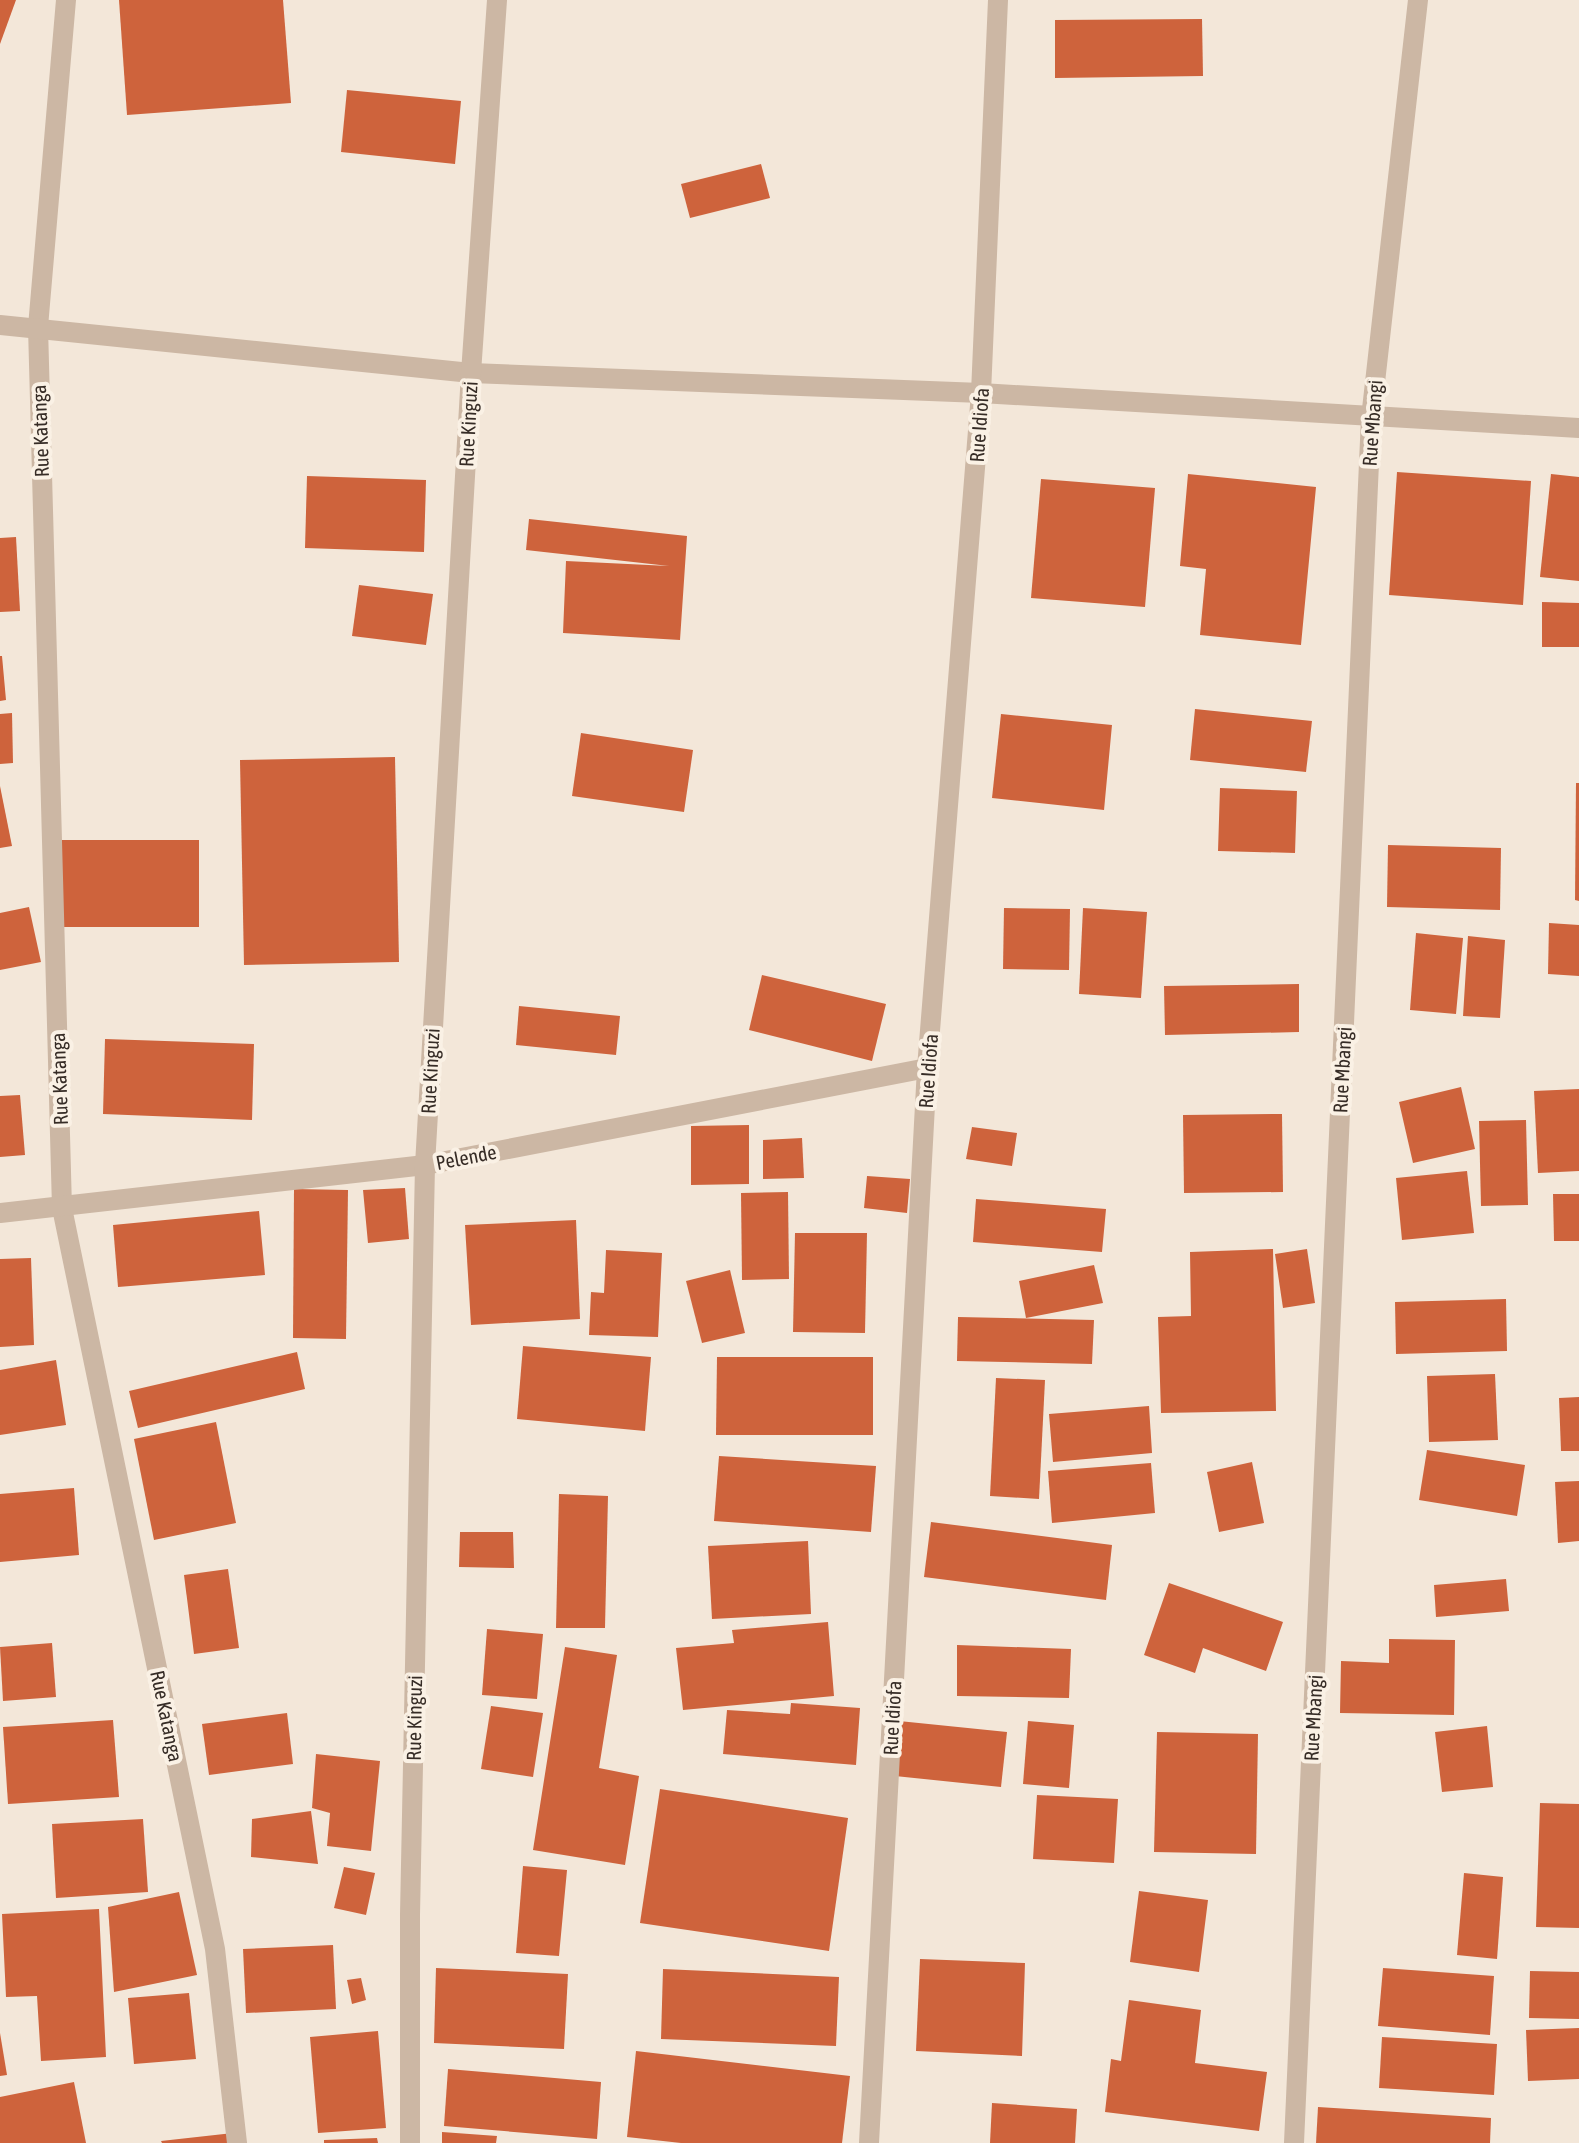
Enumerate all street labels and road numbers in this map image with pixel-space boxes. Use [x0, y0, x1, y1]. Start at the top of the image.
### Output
street label: Rue Mbangi [1358, 379, 1386, 467]
street label: Rue Kinguzi [454, 381, 482, 467]
street label: Rue Katanga [27, 384, 53, 478]
street label: Rue Idiofa [965, 387, 993, 463]
street label: Rue Mbangi [1328, 1026, 1356, 1114]
street label: Rue Kinguzi [416, 1028, 444, 1114]
street label: Rue Katanga [46, 1032, 72, 1126]
street label: Rue Idiofa [914, 1033, 942, 1109]
street label: Pelende [434, 1140, 498, 1174]
street label: Rue Katanga [146, 1668, 188, 1764]
street label: Rue Mbangi [1299, 1674, 1327, 1762]
street label: Rue Kinguzi [402, 1675, 426, 1761]
street label: Rue Idiofa [879, 1680, 905, 1756]

